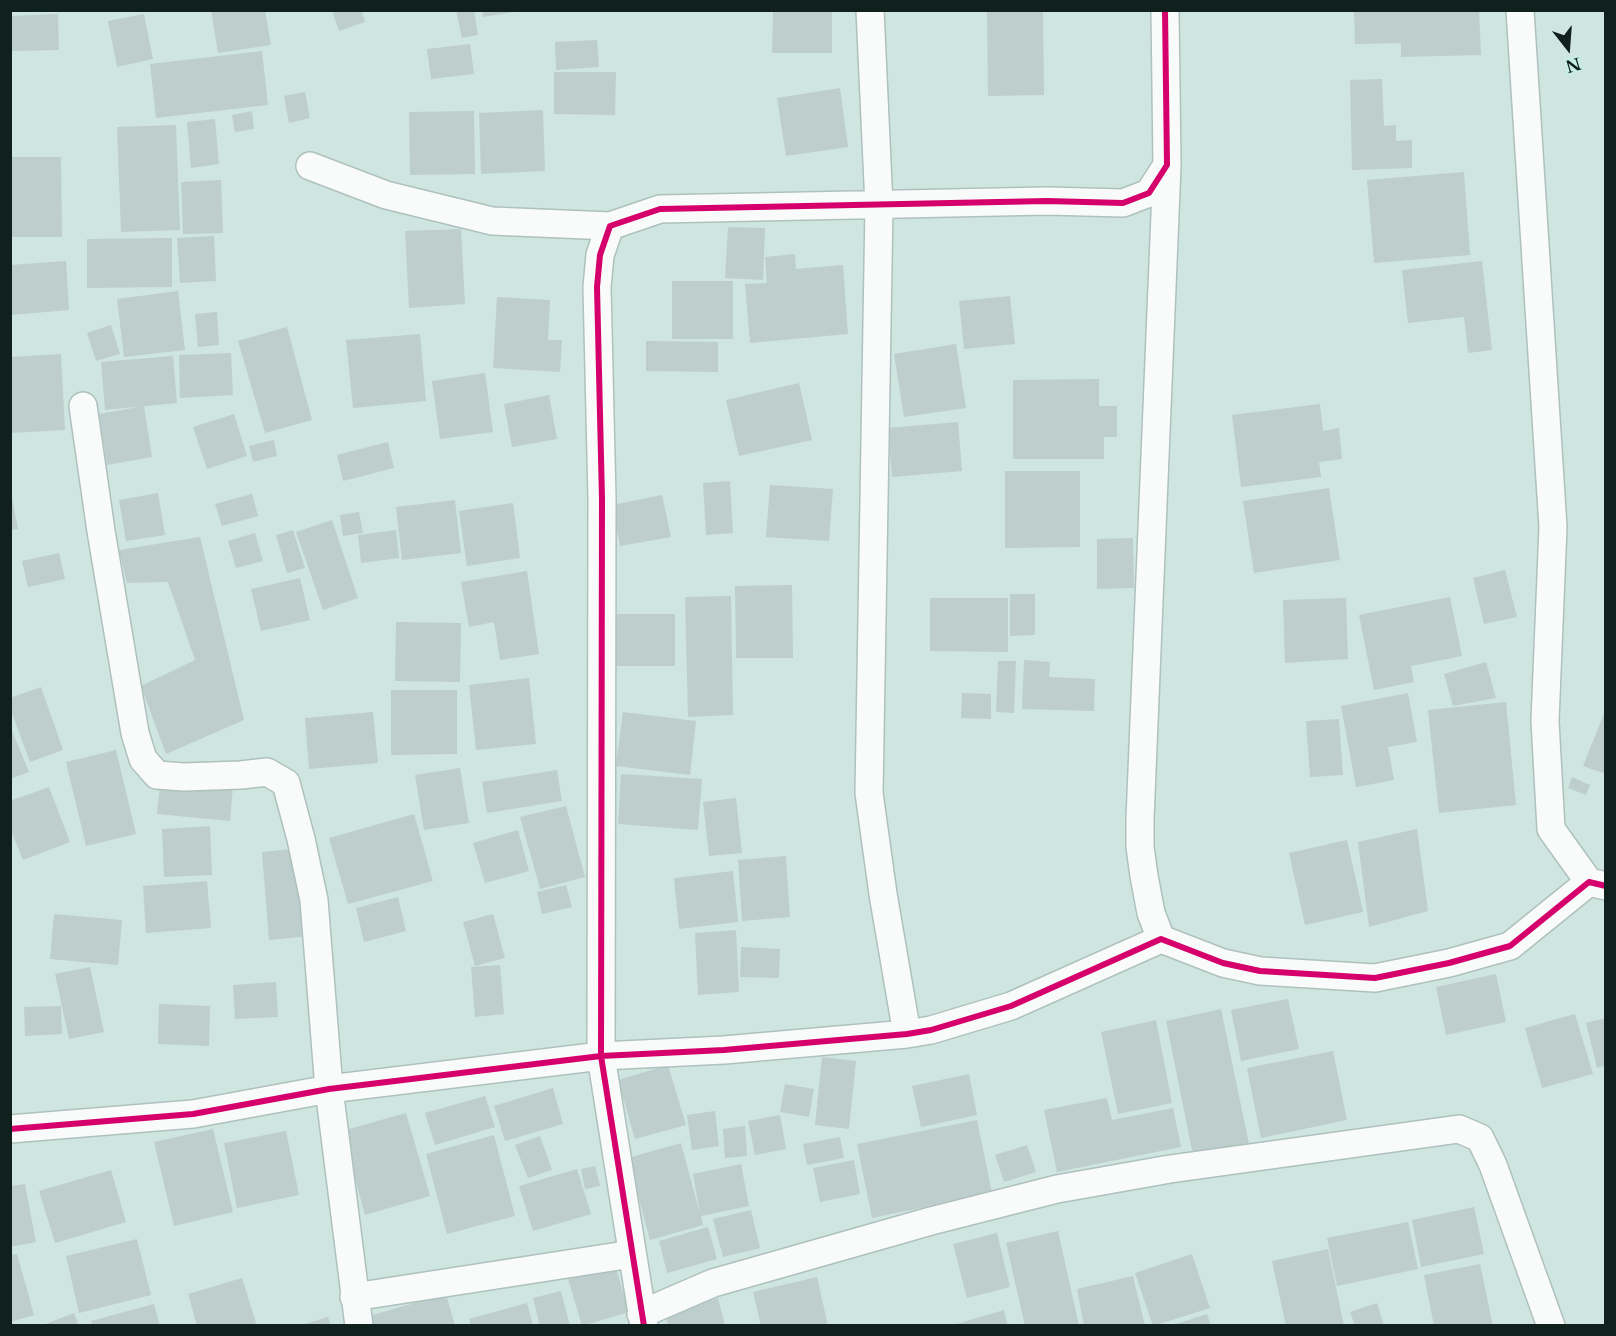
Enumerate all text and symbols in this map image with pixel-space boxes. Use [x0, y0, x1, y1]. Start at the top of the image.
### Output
north arrow [1538, 18, 1598, 78]
text: N [1563, 53, 1583, 77]

